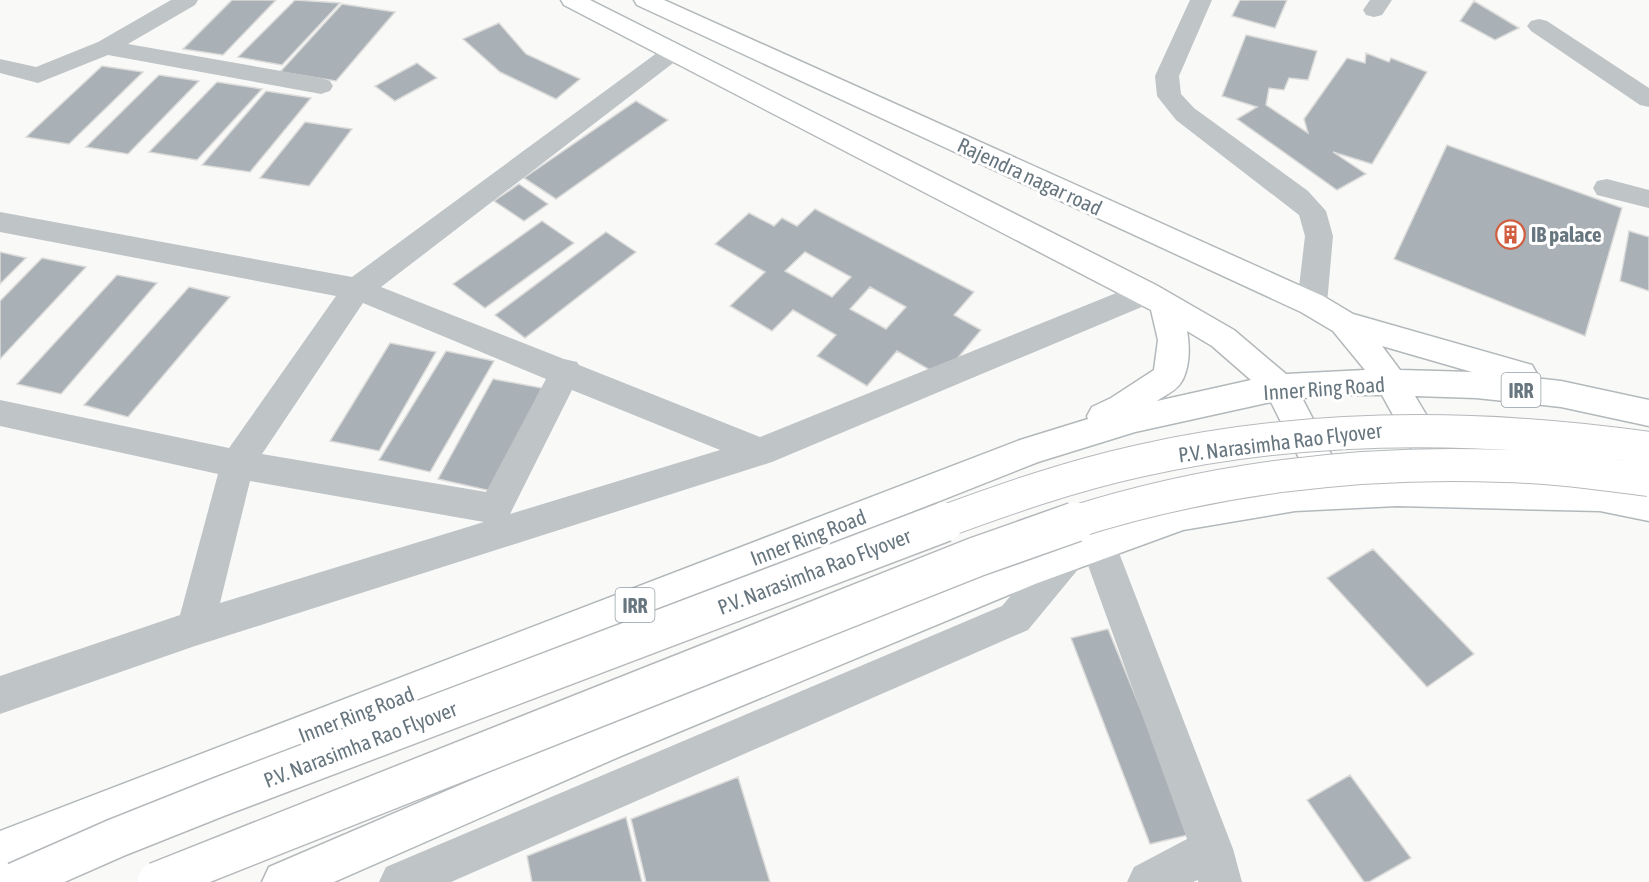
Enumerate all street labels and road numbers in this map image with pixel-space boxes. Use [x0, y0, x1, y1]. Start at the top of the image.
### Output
street label: Rajendra nagar road [954, 132, 1106, 220]
street label: Inner Ring Road [1262, 372, 1386, 404]
road number: IRR [1502, 373, 1540, 407]
street label: P.V. Narasimha Rao Flyover [1177, 418, 1384, 466]
street label: Inner Ring Road [747, 504, 869, 570]
street label: P.V. Narasimha Rao Flyover [714, 523, 915, 619]
road number: IRR [616, 588, 654, 622]
street label: Inner Ring Road [295, 681, 417, 747]
street label: P.V. Narasimha Rao Flyover [260, 696, 461, 792]

